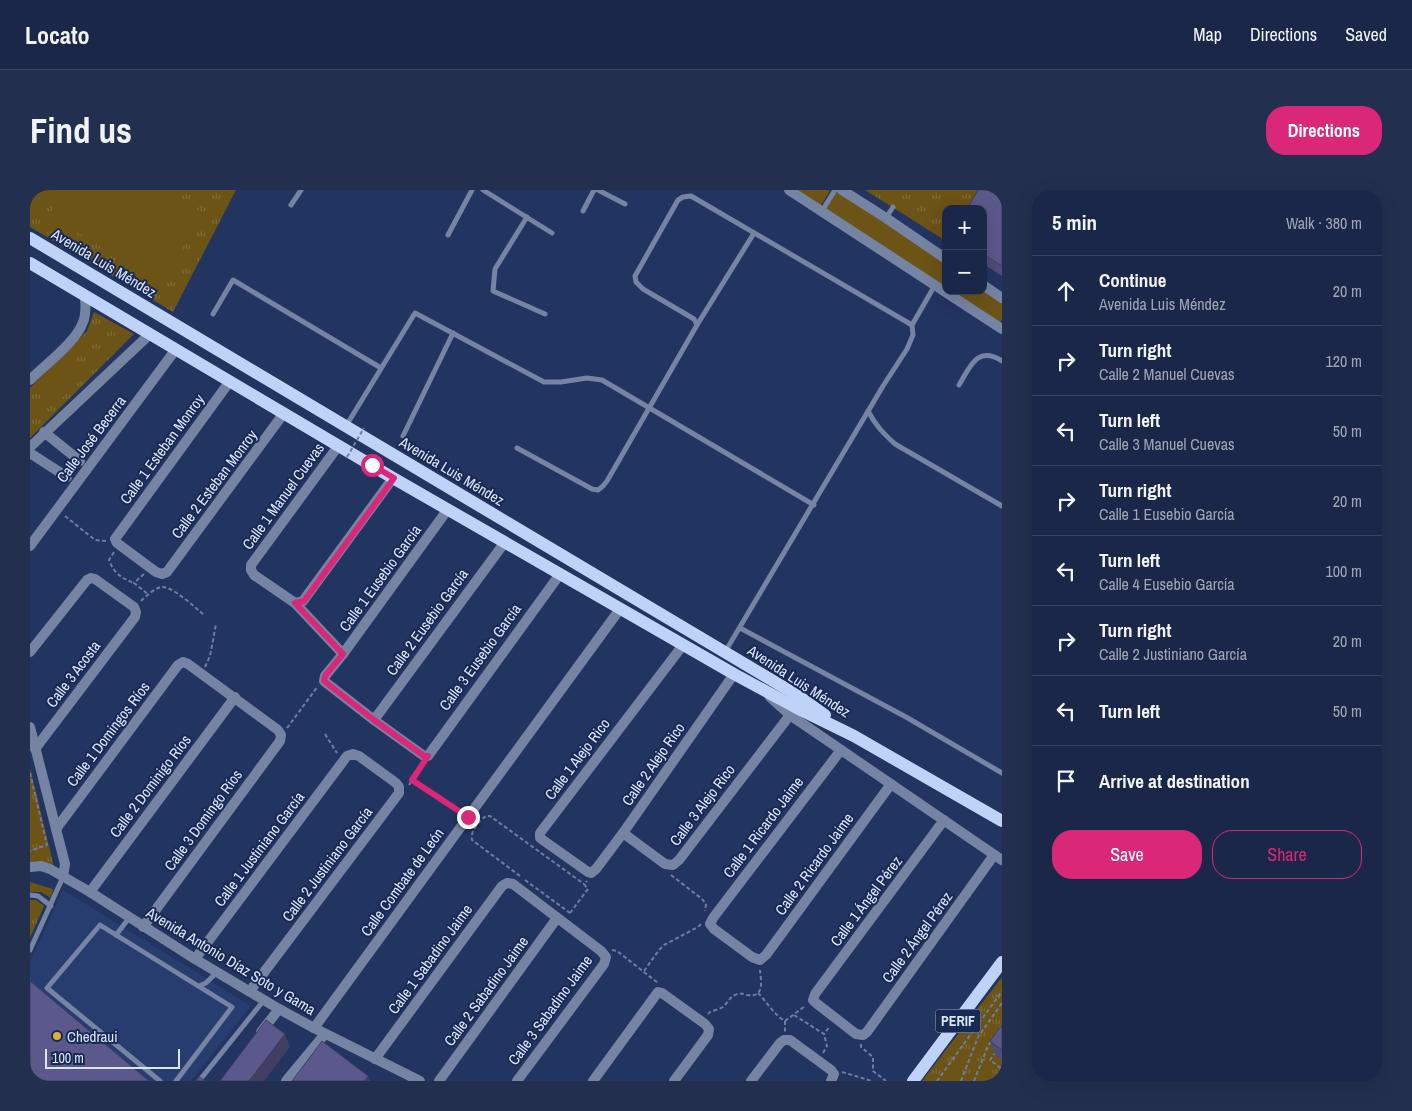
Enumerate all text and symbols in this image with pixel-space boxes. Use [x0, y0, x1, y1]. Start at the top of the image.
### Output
text: Locato [25, 19, 90, 51]
text: Map [1193, 22, 1222, 47]
text: Directions [1250, 22, 1317, 47]
text: Saved [1345, 22, 1387, 47]
button: Directions [1266, 106, 1382, 155]
text: Find us [30, 107, 132, 154]
map controls [942, 205, 987, 295]
button: + [942, 205, 987, 250]
text: 5 min [1052, 208, 1097, 237]
text: Walk · 380 m [1286, 212, 1362, 234]
street label: Avenida Luis Méndez [47, 223, 160, 303]
button: − [942, 250, 987, 295]
text: Continue [1099, 267, 1167, 293]
icon: ahead [1052, 277, 1080, 305]
text: 20 m [1333, 280, 1362, 302]
text: Avenida Luis Méndez [1099, 293, 1226, 315]
text: Turn right [1099, 337, 1171, 363]
icon: right [1052, 347, 1080, 375]
text: 120 m [1326, 350, 1362, 372]
text: Calle 2 Manuel Cuevas [1099, 363, 1235, 385]
street label: Calle 1 Esteban Monroy [115, 389, 210, 508]
street label: Calle José Becerra [51, 391, 131, 487]
text: Turn left [1099, 407, 1160, 433]
icon: left [1052, 417, 1080, 445]
text: 50 m [1333, 420, 1362, 442]
street label: Calle 2 Esteban Monroy [166, 425, 262, 543]
street label: Avenida Luis Méndez [395, 431, 508, 511]
text: Calle 3 Manuel Cuevas [1099, 433, 1235, 455]
street label: Calle 1 Manuel Cuevas [237, 438, 329, 554]
route start [361, 454, 384, 477]
text: Turn right [1099, 477, 1171, 503]
icon: right [1052, 487, 1080, 515]
text: 20 m [1333, 490, 1362, 512]
text: Calle 1 Eusebio García [1099, 503, 1235, 525]
street label: Calle 1 Eusebio García [334, 520, 426, 636]
text: Turn left [1099, 547, 1160, 573]
icon: left [1052, 557, 1080, 585]
text: 100 m [1326, 560, 1362, 582]
street label: Calle 2 Eusebio García [381, 564, 473, 680]
text: Calle 4 Eusebio García [1099, 573, 1235, 595]
street label: Calle 3 Eusebio García [434, 599, 526, 715]
text: Turn right [1099, 617, 1171, 643]
icon: right [1052, 627, 1080, 655]
text: 20 m [1333, 630, 1362, 652]
street label: Calle 3 Acosta [41, 636, 105, 712]
street label: Avenida Luis Méndez [743, 639, 855, 722]
text: Calle 2 Justiniano García [1099, 643, 1247, 665]
street label: Calle 1 Domingos Ríos [62, 677, 154, 791]
icon: left [1052, 697, 1080, 725]
text: Turn left [1099, 698, 1160, 724]
text: 50 m [1333, 700, 1362, 722]
street label: Calle 1 Alejo Rico [539, 714, 615, 804]
street label: Calle 2 Alejo Rico [617, 718, 690, 810]
street label: Calle 2 Dominigo Ríos [104, 730, 196, 842]
street label: Calle 3 Alejo Rico [664, 760, 740, 850]
street label: Calle 3 Domingo Ríos [159, 765, 247, 875]
icon: arrive [1052, 767, 1080, 795]
text: Arrive at destination [1099, 768, 1250, 794]
street label: Calle 1 Ricardo Jaime [718, 772, 808, 882]
street label: Calle 1 Justiniano García [209, 787, 309, 911]
street label: Calle 2 Justiniano García [277, 802, 377, 926]
route end [457, 806, 480, 829]
street label: Calle 2 Ricardo Jaime [770, 808, 858, 919]
street label: Calle Combate de León [356, 824, 448, 940]
button: Save [1052, 830, 1202, 879]
button: Share [1212, 830, 1362, 879]
street label: Calle 1 Ángel Pérez [825, 852, 907, 950]
street label: Calle 2 Ángel Pérez [877, 887, 957, 987]
street label: Calle 1 Sabadino Jaime [383, 900, 477, 1018]
street label: Avenida Antonio Díaz Soto y Gama [142, 902, 320, 1020]
street label: Calle 2 Sabadino Jaime [439, 932, 533, 1050]
street label: Calle 3 Sabadino Jaime [503, 951, 597, 1069]
road number: PERIF [936, 1009, 980, 1032]
place label: Chedraui [67, 1026, 118, 1047]
marker: Chedraui [51, 1030, 63, 1042]
scale bar [45, 1046, 180, 1069]
text: 100 m [52, 1049, 84, 1067]

